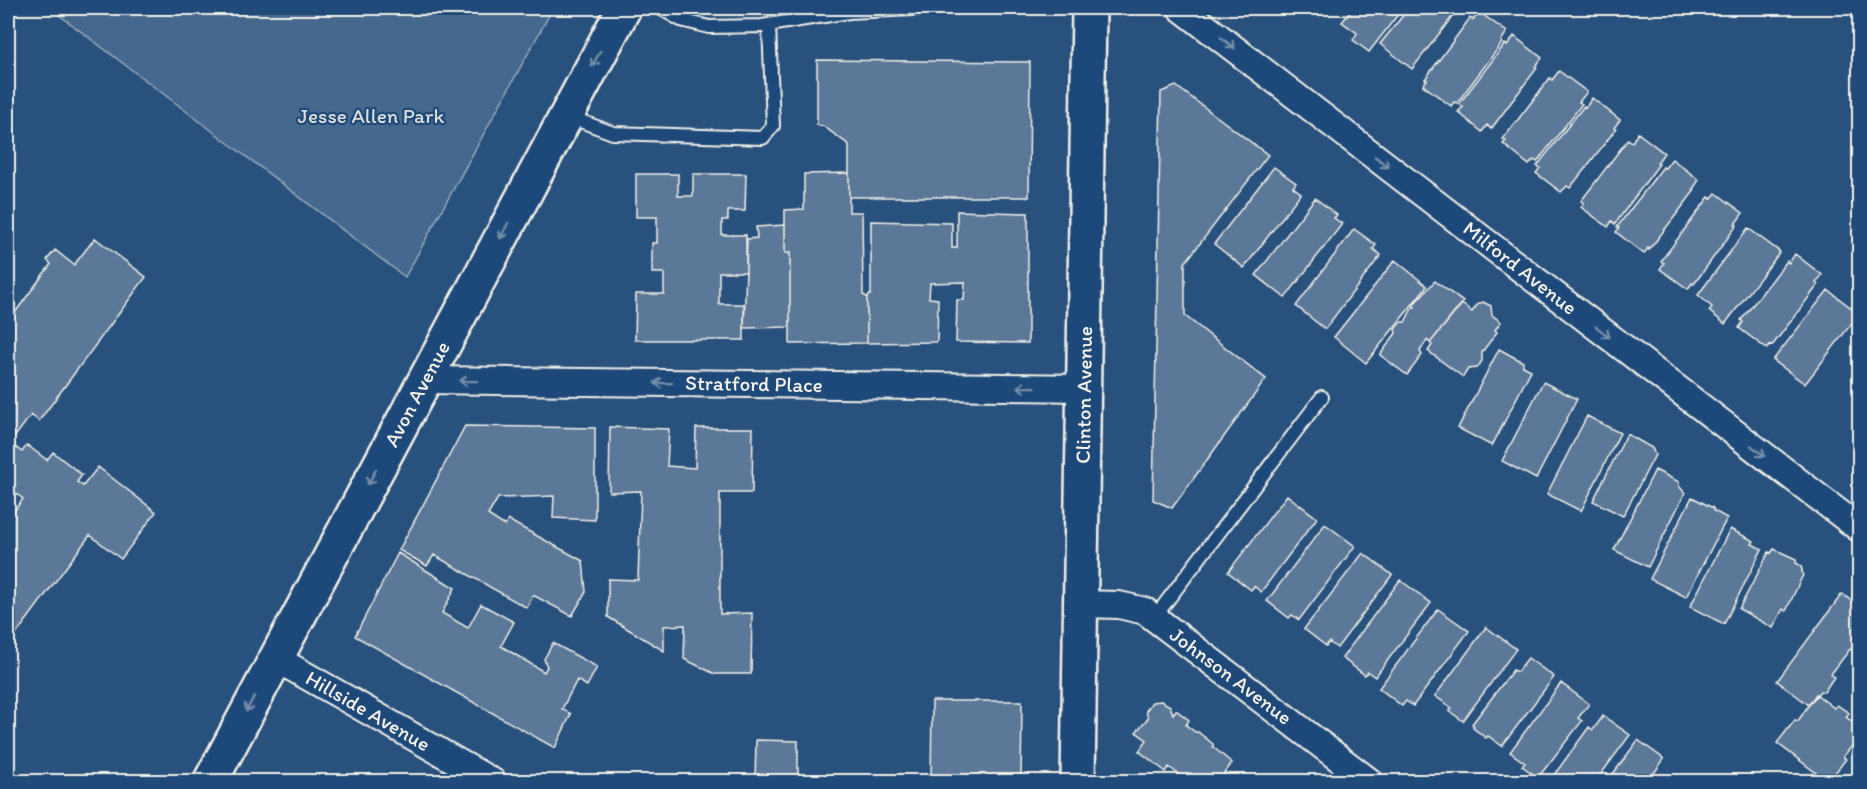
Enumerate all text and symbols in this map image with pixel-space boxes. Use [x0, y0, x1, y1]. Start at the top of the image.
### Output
one-way arrow [1219, 37, 1235, 50]
one-way arrow [590, 50, 602, 67]
park label: Jesse Allen Park [298, 103, 444, 128]
one-way arrow [1374, 156, 1390, 168]
street label: Milford Avenue [1458, 215, 1582, 320]
one-way arrow [498, 222, 510, 239]
street label: Clinton Avenue [1070, 326, 1097, 464]
one-way arrow [1595, 326, 1611, 339]
street label: Avon Avenue [378, 337, 455, 451]
street label: Stratford Place [685, 370, 823, 397]
one-way arrow [459, 375, 479, 387]
one-way arrow [654, 377, 674, 389]
one-way arrow [1017, 382, 1037, 393]
one-way arrow [1750, 444, 1766, 457]
one-way arrow [366, 467, 377, 485]
street label: Johnson Avenue [1165, 622, 1297, 730]
street label: Hillside Avenue [301, 665, 435, 756]
one-way arrow [244, 695, 256, 713]

